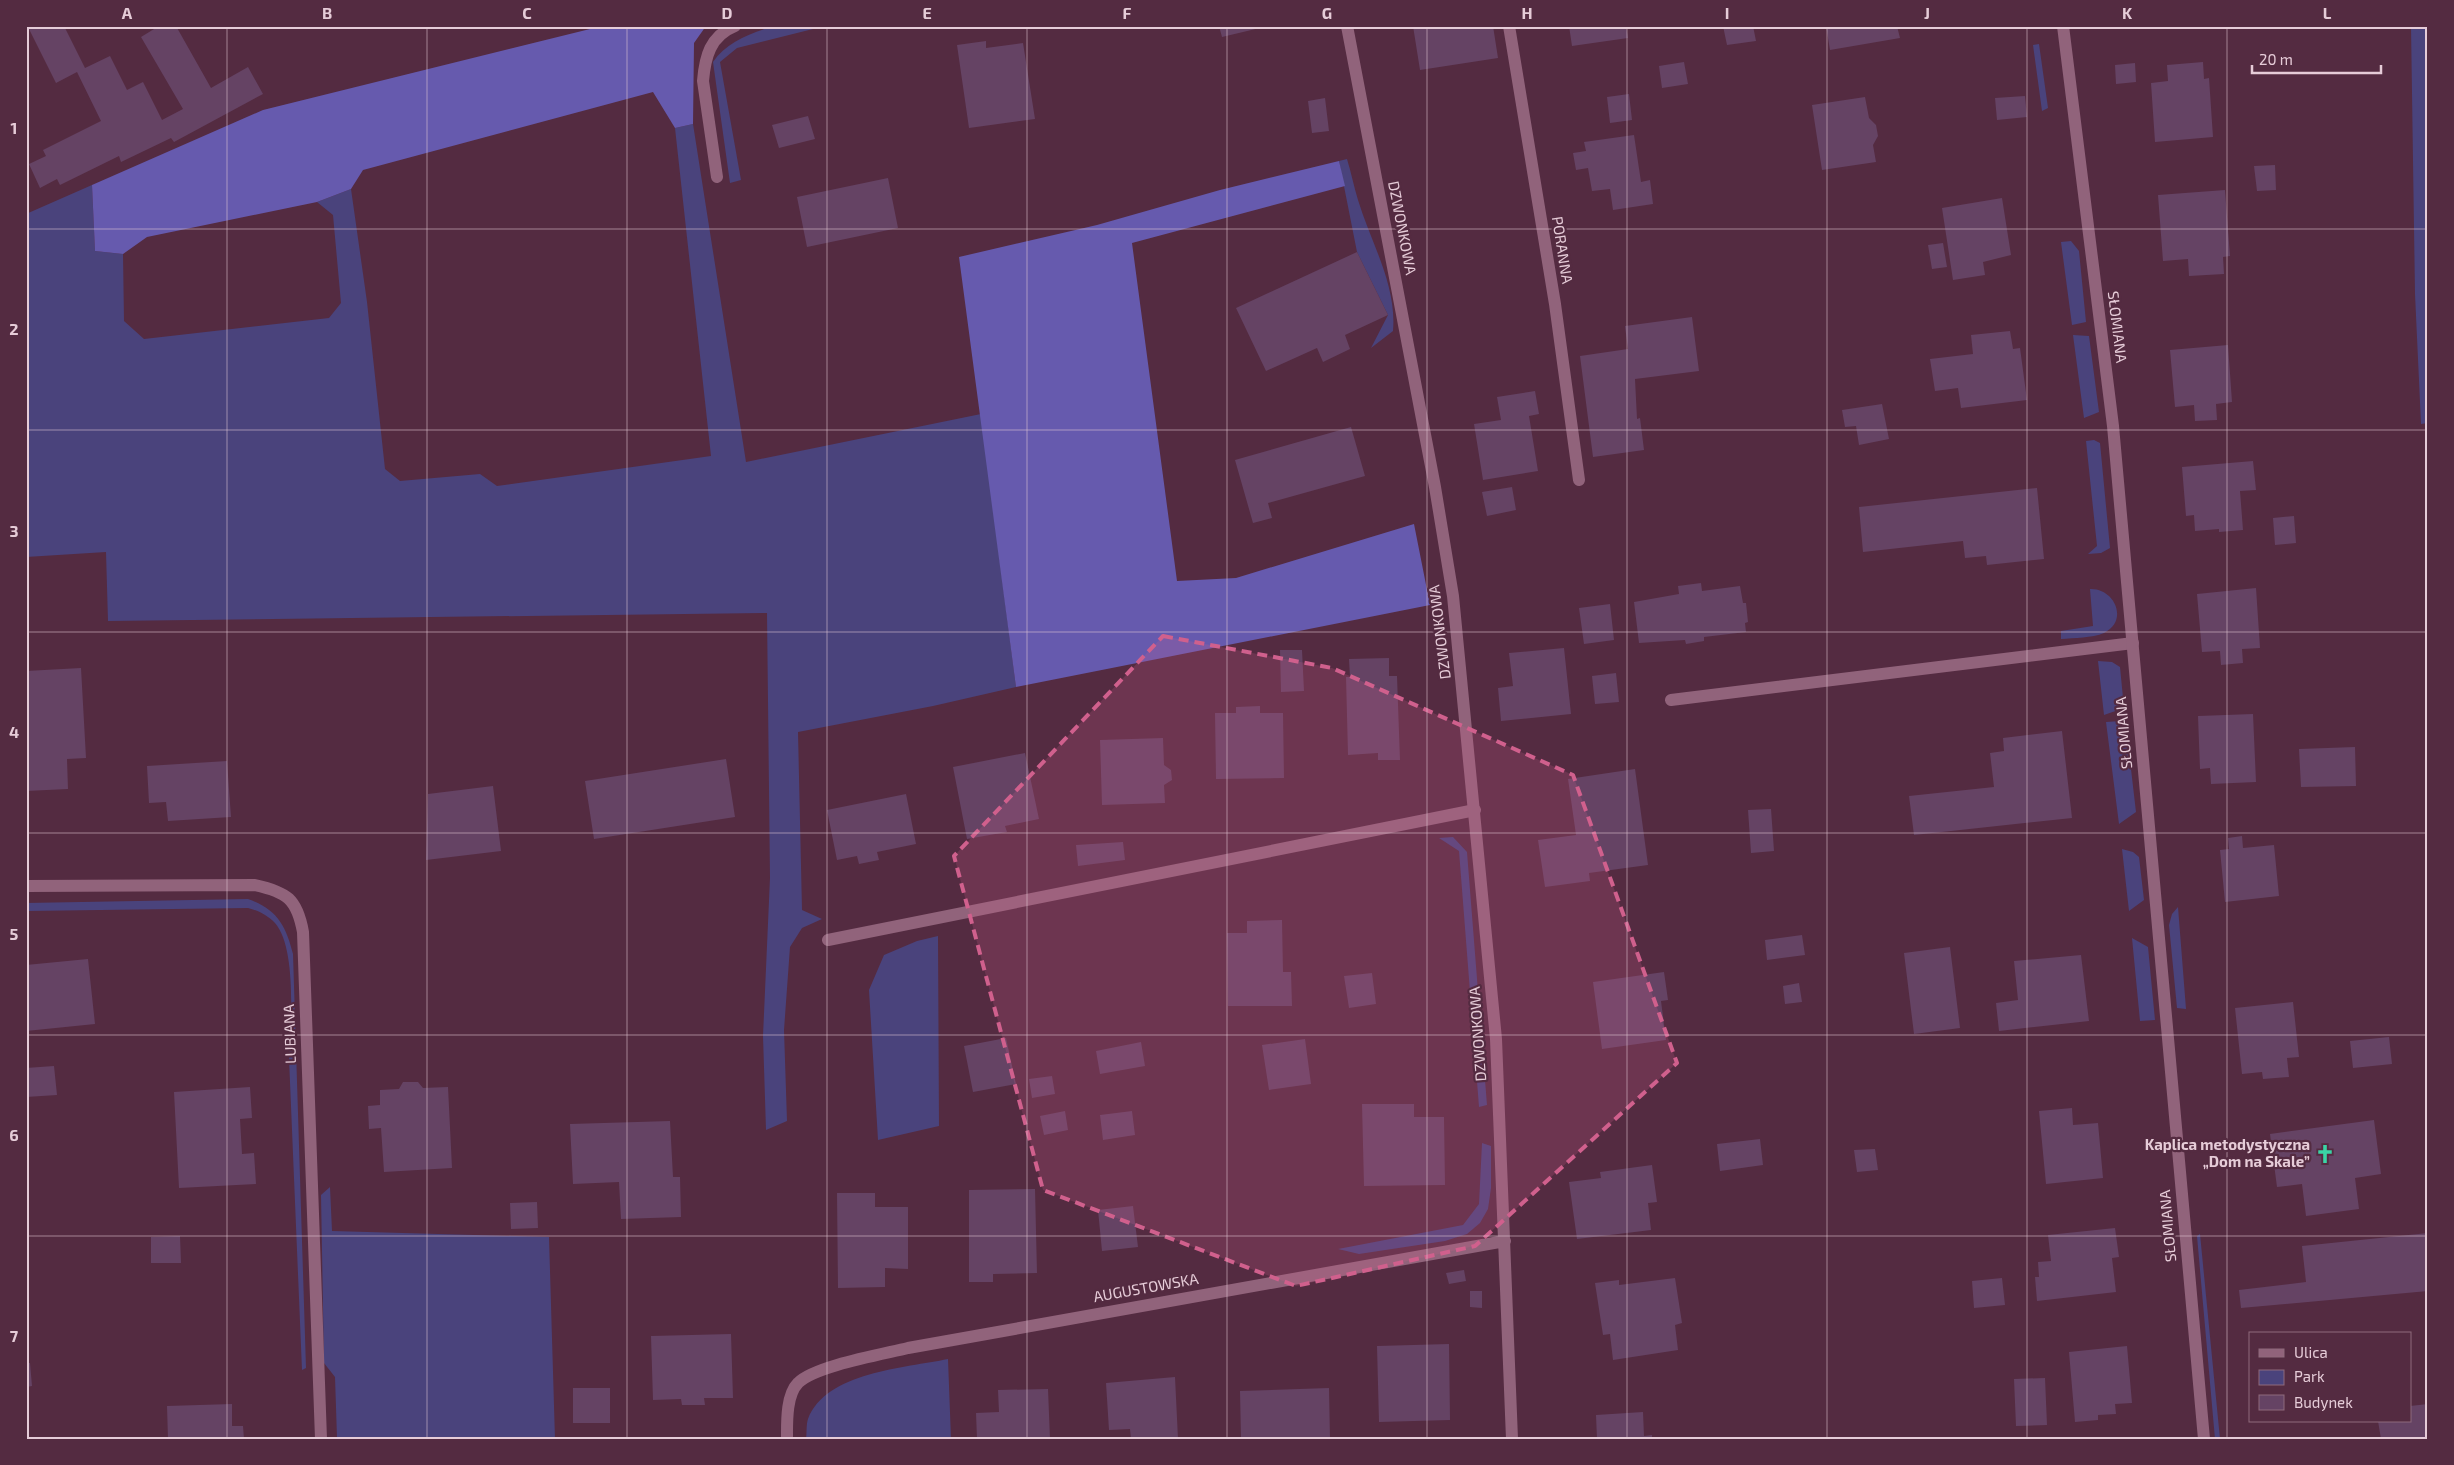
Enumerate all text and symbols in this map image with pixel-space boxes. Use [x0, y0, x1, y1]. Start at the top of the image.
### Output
text: A [122, 3, 133, 22]
text: B [322, 3, 332, 22]
text: C [522, 3, 532, 22]
text: D [722, 3, 733, 22]
text: E [922, 3, 932, 22]
text: F [1123, 3, 1132, 22]
text: G [1322, 3, 1332, 22]
text: H [1521, 3, 1533, 22]
text: I [1725, 3, 1729, 22]
text: J [1924, 3, 1930, 22]
text: K [2122, 3, 2133, 22]
text: L [2323, 3, 2332, 22]
scale bar [2252, 42, 2380, 74]
text: 20 m [2259, 50, 2293, 68]
text: 1 [11, 118, 17, 137]
street label: DZWONKOWA [1385, 179, 1421, 277]
street label: PORANNA [1549, 215, 1577, 285]
street label: SŁOMIANA [2105, 290, 2131, 365]
text: 2 [9, 319, 19, 338]
text: 3 [9, 521, 19, 540]
street label: DZWONKOWA [1424, 583, 1454, 680]
street label: SŁOMIANA [2111, 696, 2135, 770]
text: 4 [9, 722, 19, 741]
text: 5 [10, 924, 19, 943]
street label: DZWONKOWA [1465, 985, 1489, 1082]
street label: LUBIANA [279, 1003, 299, 1064]
text: 6 [9, 1125, 19, 1144]
place label: Kaplica metodystyczna „Dom na Skale” [2145, 1135, 2310, 1170]
church icon: Kaplica metodystyczna „Dom na Skale” [2314, 1143, 2336, 1165]
street label: SŁOMIANA [2155, 1189, 2179, 1263]
street label: AUGUSTOWSKA [1092, 1269, 1200, 1305]
text: 7 [10, 1326, 19, 1345]
legend [2249, 1332, 2412, 1422]
text: Ulica [2294, 1343, 2328, 1361]
text: Park [2294, 1367, 2325, 1385]
text: Budynek [2294, 1393, 2353, 1411]

